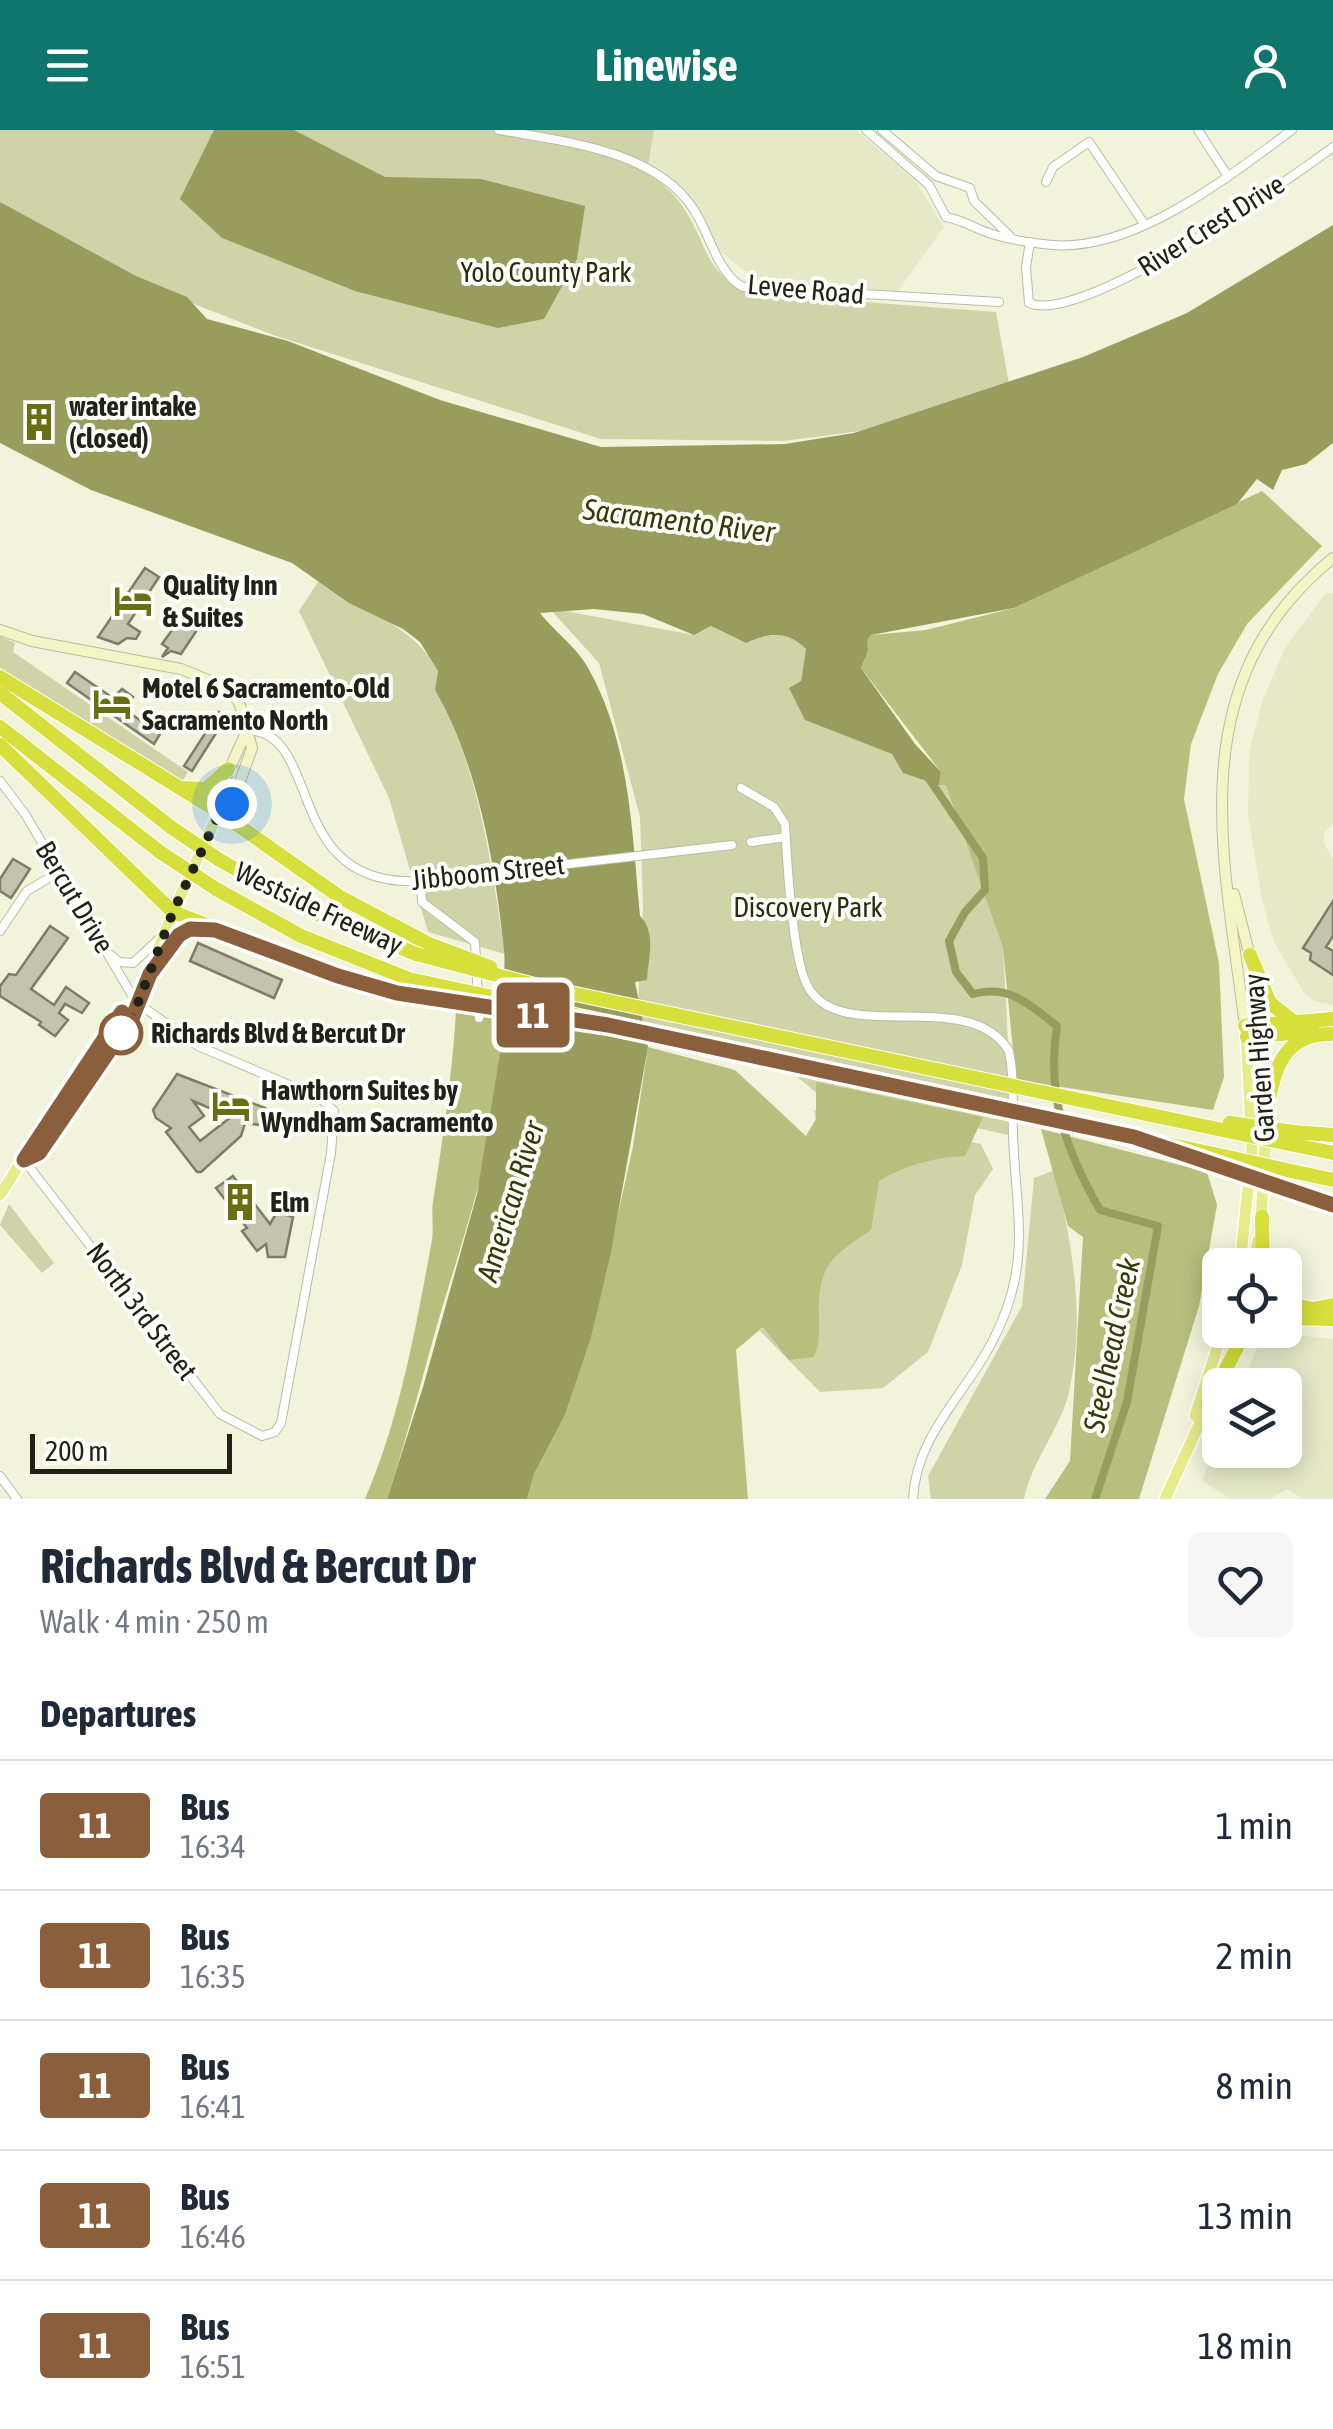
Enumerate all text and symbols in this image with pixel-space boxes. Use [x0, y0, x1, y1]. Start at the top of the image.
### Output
icon: menu [40, 38, 95, 93]
icon: person [1238, 38, 1293, 93]
text: Linewise [595, 39, 738, 91]
street label: River Crest Drive [1132, 167, 1290, 283]
park label: Yolo County Park [460, 256, 632, 288]
street label: Levee Road [746, 268, 866, 310]
place label: water intake (closed) [69, 390, 197, 454]
building icon: water intake (closed) [18, 401, 60, 443]
water label: Sacramento River [580, 491, 778, 549]
place label: Quality Inn & Suites [163, 569, 278, 633]
hotel icon: Quality Inn & Suites [112, 580, 154, 622]
place label: Motel 6 Sacramento-Old Sacramento North [142, 672, 390, 736]
hotel icon: Motel 6 Sacramento-Old Sacramento North [91, 683, 133, 725]
your location [207, 779, 257, 829]
street label: Bercut Drive [29, 835, 121, 959]
street label: Jibboom Street [410, 848, 566, 896]
street label: Westside Freeway [230, 855, 408, 961]
park label: Discovery Park [733, 891, 883, 923]
street label: Garden Highway [1237, 973, 1281, 1143]
line badge: 11 [488, 982, 578, 1048]
text: 11 [517, 995, 549, 1035]
marker: Richards Blvd & Bercut Dr [100, 1012, 142, 1054]
place label: Richards Blvd & Bercut Dr [151, 1017, 406, 1049]
place label: Hawthorn Suites by Wyndham Sacramento [260, 1074, 494, 1138]
hotel icon: Hawthorn Suites by Wyndham Sacramento [210, 1085, 252, 1127]
water label: American River [469, 1116, 551, 1286]
building icon: Elm [219, 1181, 261, 1223]
place label: Elm [270, 1186, 310, 1218]
street label: North 3rd Street [80, 1236, 204, 1386]
map controls [1202, 1248, 1302, 1468]
button: locate [1202, 1248, 1302, 1348]
water label: Steelhead Creek [1076, 1254, 1146, 1436]
button: layers [1202, 1368, 1302, 1468]
scale bar [30, 1429, 232, 1474]
text: 200 m [45, 1435, 108, 1467]
button: heart [1188, 1532, 1293, 1637]
text: Richards Blvd & Bercut Dr [40, 1538, 475, 1593]
text: Walk · 4 min · 250 m [40, 1603, 269, 1640]
text: Departures [40, 1692, 196, 1735]
text: Bus [180, 1785, 230, 1828]
text: 1 min [1215, 1804, 1293, 1847]
text: 11 [79, 1805, 111, 1845]
text: 16:34 [180, 1828, 246, 1865]
text: Bus [180, 1915, 230, 1958]
text: 2 min [1215, 1934, 1293, 1977]
text: 11 [79, 1935, 111, 1975]
text: 16:35 [180, 1958, 246, 1995]
text: Bus [180, 2045, 230, 2088]
text: 8 min [1215, 2064, 1293, 2107]
text: 11 [79, 2065, 111, 2105]
text: 16:41 [180, 2088, 246, 2125]
text: Bus [180, 2175, 230, 2218]
text: 13 min [1198, 2194, 1293, 2237]
text: 11 [79, 2195, 111, 2235]
text: 16:46 [180, 2218, 246, 2255]
text: Bus [180, 2305, 230, 2348]
text: 18 min [1198, 2324, 1293, 2367]
text: 11 [79, 2325, 111, 2365]
text: 16:51 [180, 2348, 246, 2385]

